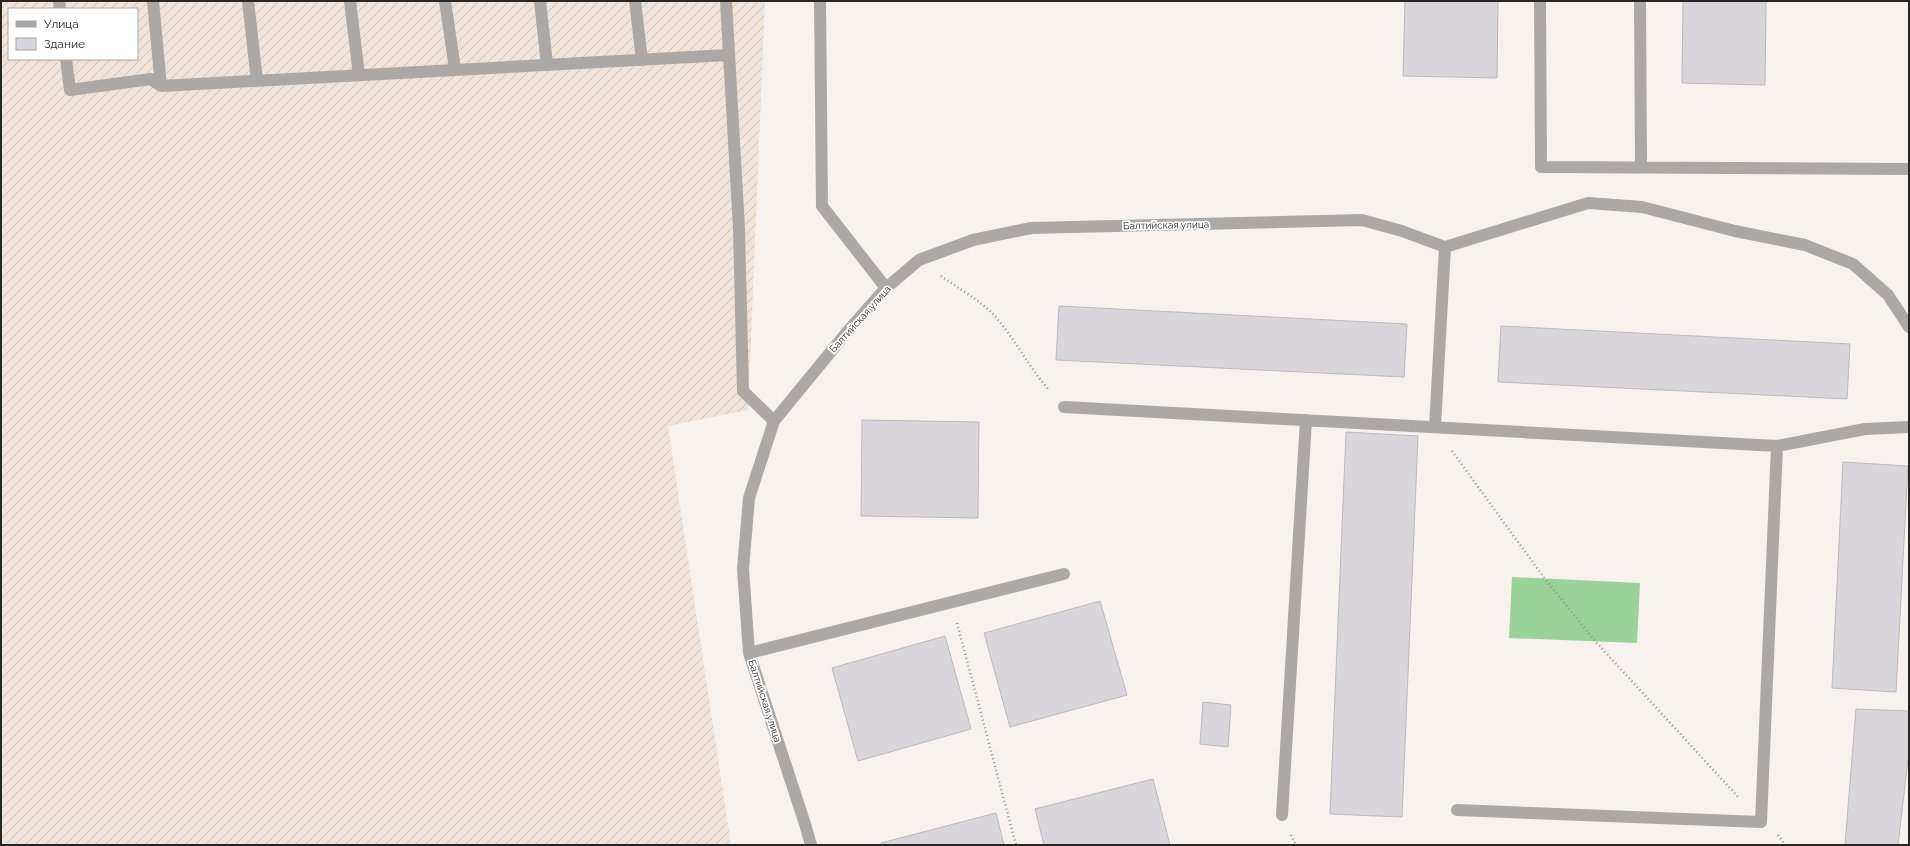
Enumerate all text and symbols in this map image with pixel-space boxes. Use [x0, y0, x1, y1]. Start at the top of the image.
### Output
legend [8, 8, 138, 60]
text: Улица [44, 17, 79, 31]
text: Здание [44, 37, 85, 51]
street label: Балтийская улица [1123, 219, 1209, 231]
street label: Балтийская улица [827, 283, 893, 355]
street label: Балтийская улица [746, 658, 784, 744]

